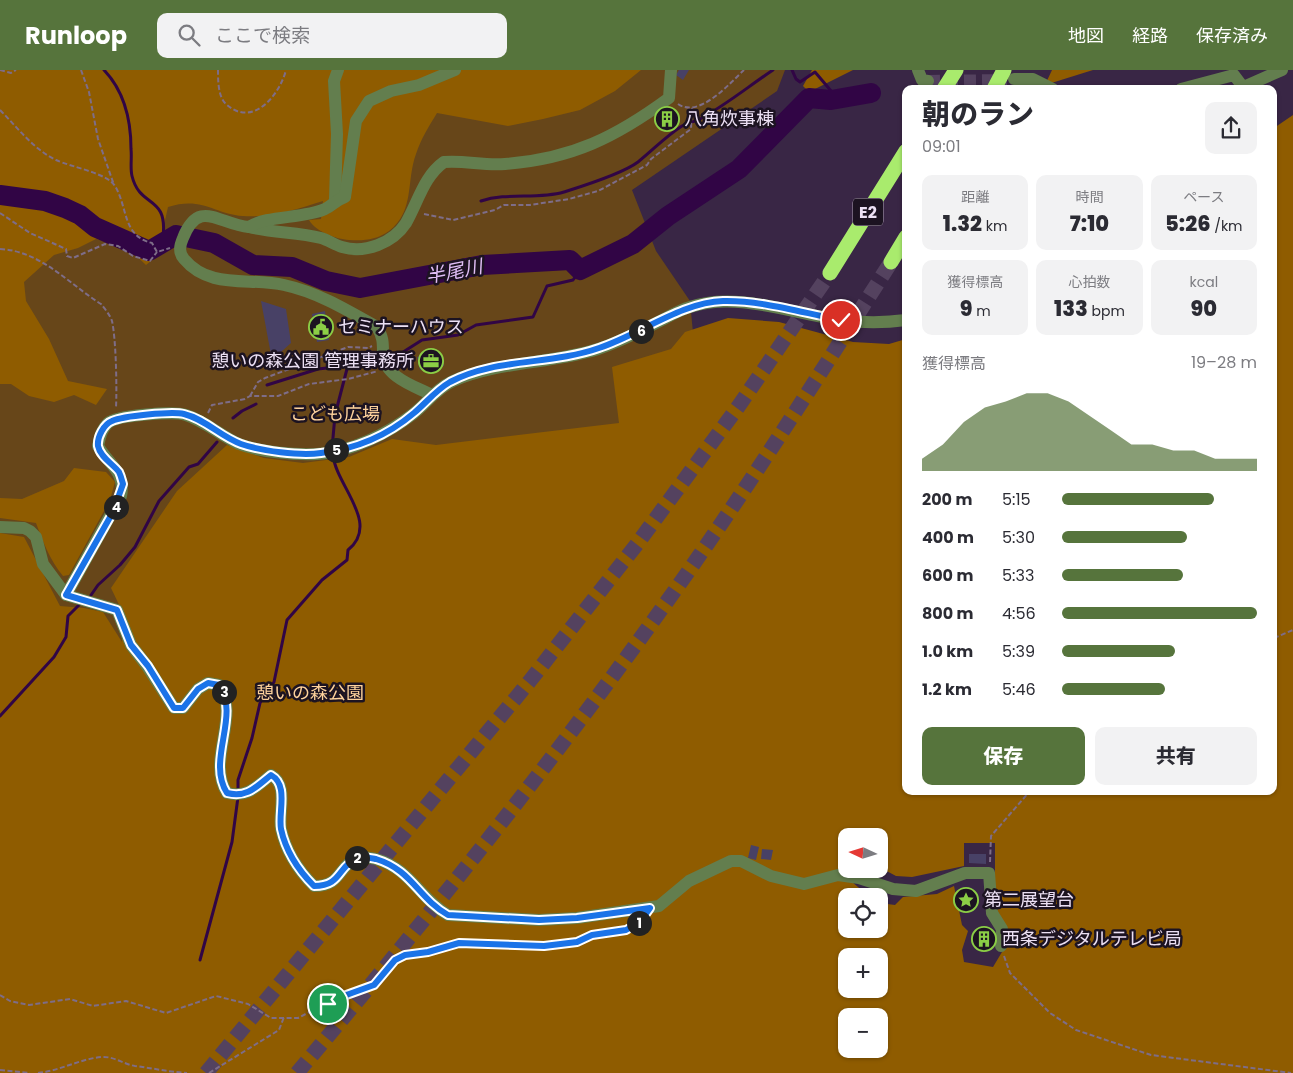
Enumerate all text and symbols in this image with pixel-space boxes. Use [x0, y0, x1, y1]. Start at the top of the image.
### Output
search box [157, 13, 507, 58]
text: Runloop [25, 19, 127, 52]
icon: search [175, 21, 203, 49]
text: ここで検索 [215, 22, 310, 49]
text: 地図 [1068, 23, 1104, 48]
text: 経路 [1132, 23, 1168, 48]
text: 保存済み [1196, 23, 1268, 48]
text: 朝のラン [922, 95, 1034, 134]
button: share [1205, 102, 1257, 154]
building icon: 八角炊事棟 [654, 106, 680, 132]
place label: 八角炊事棟 [684, 106, 774, 131]
text: 09:01 [922, 135, 961, 158]
text: 距離 [961, 187, 989, 207]
text: 時間 [1075, 187, 1103, 207]
text: ペース [1183, 187, 1224, 207]
road number: E2 [853, 198, 883, 226]
text: 1.32 [943, 209, 982, 238]
text: 7:10 [1070, 209, 1109, 238]
text: 5:26 [1165, 209, 1211, 238]
text: km [982, 216, 1007, 236]
text: /km [1211, 216, 1243, 236]
water label: 半尾川 [424, 252, 487, 290]
text: 獲得標高 [947, 272, 1003, 292]
text: 心拍数 [1068, 272, 1110, 292]
text: kcal [1190, 272, 1218, 292]
text: 9 [960, 294, 972, 323]
text: 133 [1054, 294, 1088, 323]
text: 90 [1191, 294, 1217, 323]
pin [820, 299, 862, 341]
text: m [972, 301, 991, 321]
text: bpm [1088, 301, 1125, 321]
icon: check [827, 306, 855, 334]
public building icon: セミナーハウス [308, 314, 334, 340]
place label: セミナーハウス [338, 314, 464, 339]
pin: 6 [628, 318, 654, 344]
text: 6 [637, 321, 646, 341]
place label: 憩いの森公園 管理事務所 [211, 348, 414, 373]
office icon: 憩いの森公園 管理事務所 [418, 348, 444, 374]
text: 19–28 m [1191, 351, 1257, 374]
text: 獲得標高 [922, 352, 986, 375]
park label: こども広場 [290, 401, 380, 426]
pin: 5 [324, 438, 348, 462]
text: 5 [332, 440, 341, 460]
text: 200 m [922, 488, 972, 511]
text: 5:15 [1002, 488, 1031, 511]
pin: 4 [104, 494, 128, 520]
text: 4 [112, 497, 121, 517]
text: 400 m [922, 526, 974, 549]
text: 5:30 [1002, 526, 1035, 549]
text: 600 m [922, 564, 973, 587]
text: 5:33 [1002, 564, 1034, 587]
text: 800 m [922, 602, 974, 625]
text: 4:56 [1002, 602, 1036, 625]
text: 1.0 km [922, 640, 973, 663]
text: 5:39 [1002, 640, 1035, 663]
text: 1.2 km [922, 678, 972, 701]
text: 5:46 [1002, 678, 1036, 701]
pin: 3 [212, 680, 236, 704]
park label: 憩いの森公園 [256, 680, 364, 705]
text: 3 [220, 682, 229, 702]
button: 保存 [922, 727, 1085, 785]
button: 共有 [1095, 727, 1257, 785]
north arrow [838, 828, 888, 878]
map controls [838, 828, 888, 1058]
pin: 2 [344, 846, 370, 870]
text: 2 [354, 848, 362, 868]
place icon: 第二展望台 [953, 887, 979, 913]
place label: 第二展望台 [984, 887, 1074, 912]
button: locate [838, 888, 888, 938]
pin: 1 [626, 910, 652, 936]
text: 1 [637, 913, 642, 933]
building icon: 西条デジタルテレビ局 [971, 926, 997, 952]
place label: 西条デジタルテレビ局 [1002, 926, 1182, 951]
button: + [838, 948, 888, 998]
pin [307, 983, 349, 1025]
icon: arrive [314, 990, 342, 1018]
button: − [838, 1008, 888, 1058]

